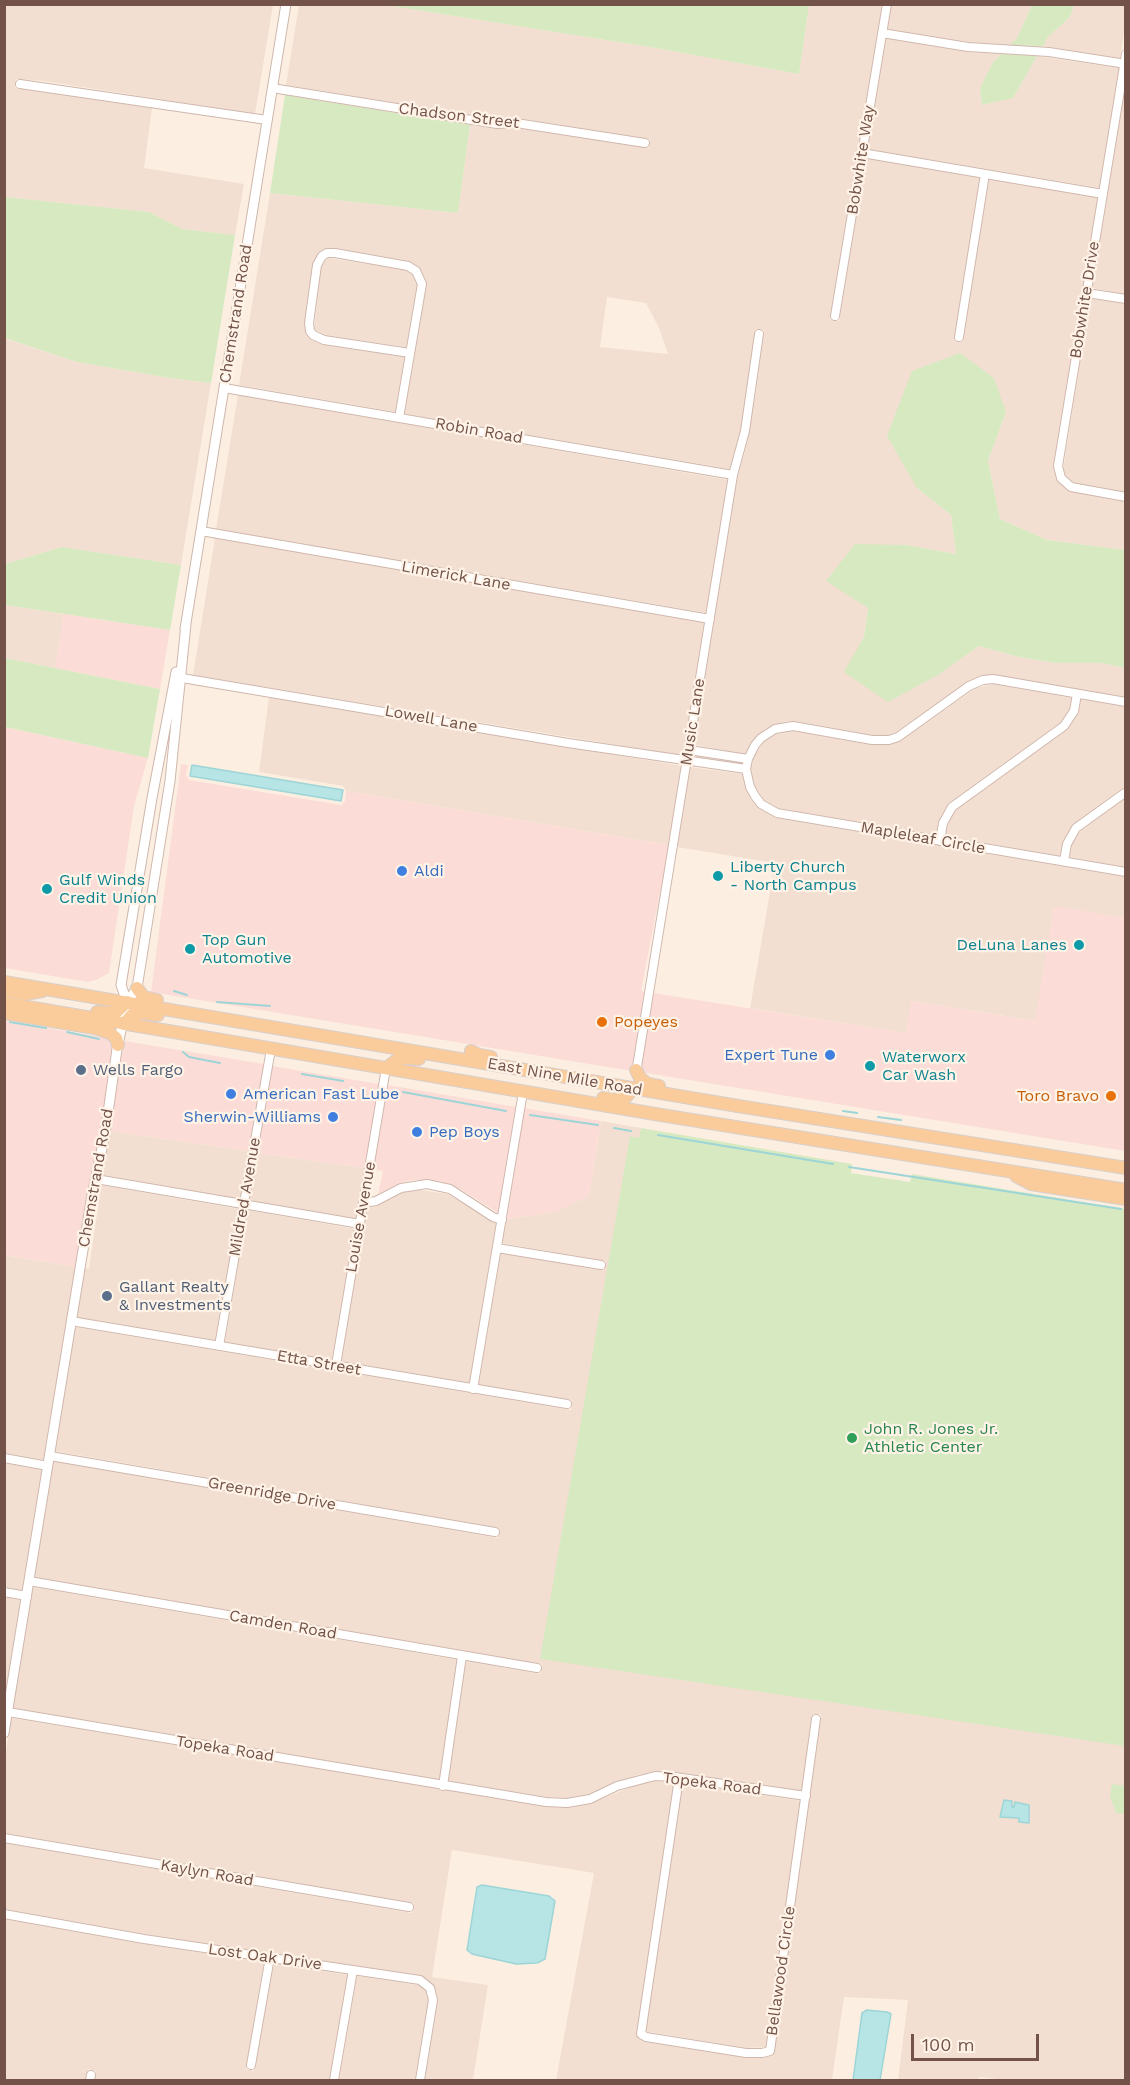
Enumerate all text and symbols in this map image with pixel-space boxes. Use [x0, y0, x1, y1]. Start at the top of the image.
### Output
street label: Chadson Street [398, 99, 520, 133]
street label: Bobwhite Way [843, 104, 879, 216]
street label: Bobwhite Drive [1066, 240, 1104, 360]
street label: Chemstrand Road [216, 243, 256, 385]
street label: Robin Road [434, 414, 524, 448]
street label: Limerick Lane [400, 557, 512, 595]
street label: Music Lane [677, 677, 709, 767]
street label: Lowell Lane [383, 701, 479, 737]
street label: Mapleleaf Circle [859, 818, 987, 858]
place label: Liberty Church - North Campus [730, 857, 857, 895]
place label: Aldi [414, 861, 444, 881]
marker: Aldi [395, 864, 409, 878]
marker: Liberty Church - North Campus [711, 869, 725, 883]
place label: Gulf Winds Credit Union [59, 870, 157, 908]
marker: Gulf Winds Credit Union [40, 882, 54, 896]
place label: Top Gun Automotive [202, 930, 292, 968]
place label: DeLuna Lanes [956, 935, 1067, 955]
marker: DeLuna Lanes [1072, 938, 1086, 952]
marker: Top Gun Automotive [183, 942, 197, 956]
place label: Popeyes [614, 1012, 678, 1032]
marker: Popeyes [595, 1015, 609, 1029]
place label: Expert Tune [724, 1045, 818, 1065]
place label: Waterworx Car Wash [882, 1047, 966, 1085]
marker: Expert Tune [823, 1048, 837, 1062]
street label: East Nine Mile Road [486, 1054, 644, 1100]
marker: Waterworx Car Wash [863, 1059, 877, 1073]
place label: Wells Fargo [93, 1060, 183, 1080]
marker: Wells Fargo [74, 1063, 88, 1077]
place label: American Fast Lube [243, 1084, 399, 1104]
place label: Toro Bravo [1017, 1086, 1099, 1106]
marker: American Fast Lube [224, 1087, 238, 1101]
marker: Toro Bravo [1104, 1089, 1118, 1103]
street label: Chemstrand Road [74, 1107, 118, 1249]
place label: Sherwin-Williams [184, 1107, 321, 1127]
marker: Sherwin-Williams [326, 1110, 340, 1124]
place label: Pep Boys [429, 1122, 500, 1142]
marker: Pep Boys [410, 1125, 424, 1139]
street label: Mildred Avenue [225, 1136, 265, 1258]
street label: Louise Avenue [342, 1160, 380, 1274]
place label: Gallant Realty & Investments [119, 1277, 231, 1315]
marker: Gallant Realty & Investments [100, 1289, 114, 1303]
street label: Etta Street [276, 1346, 362, 1380]
place label: John R. Jones Jr. Athletic Center [864, 1419, 998, 1457]
marker: John R. Jones Jr. Athletic Center [845, 1431, 859, 1445]
street label: Greenridge Drive [206, 1473, 338, 1515]
street label: Camden Road [228, 1606, 338, 1644]
street label: Topeka Road [174, 1732, 276, 1766]
street label: Topeka Road [662, 1768, 762, 1800]
street label: Kaylyn Road [159, 1855, 255, 1891]
street label: Bellawood Circle [762, 1905, 800, 2037]
street label: Lost Oak Drive [207, 1940, 323, 1974]
scale bar [914, 2022, 1042, 2060]
text: 100 m [922, 2034, 975, 2055]

